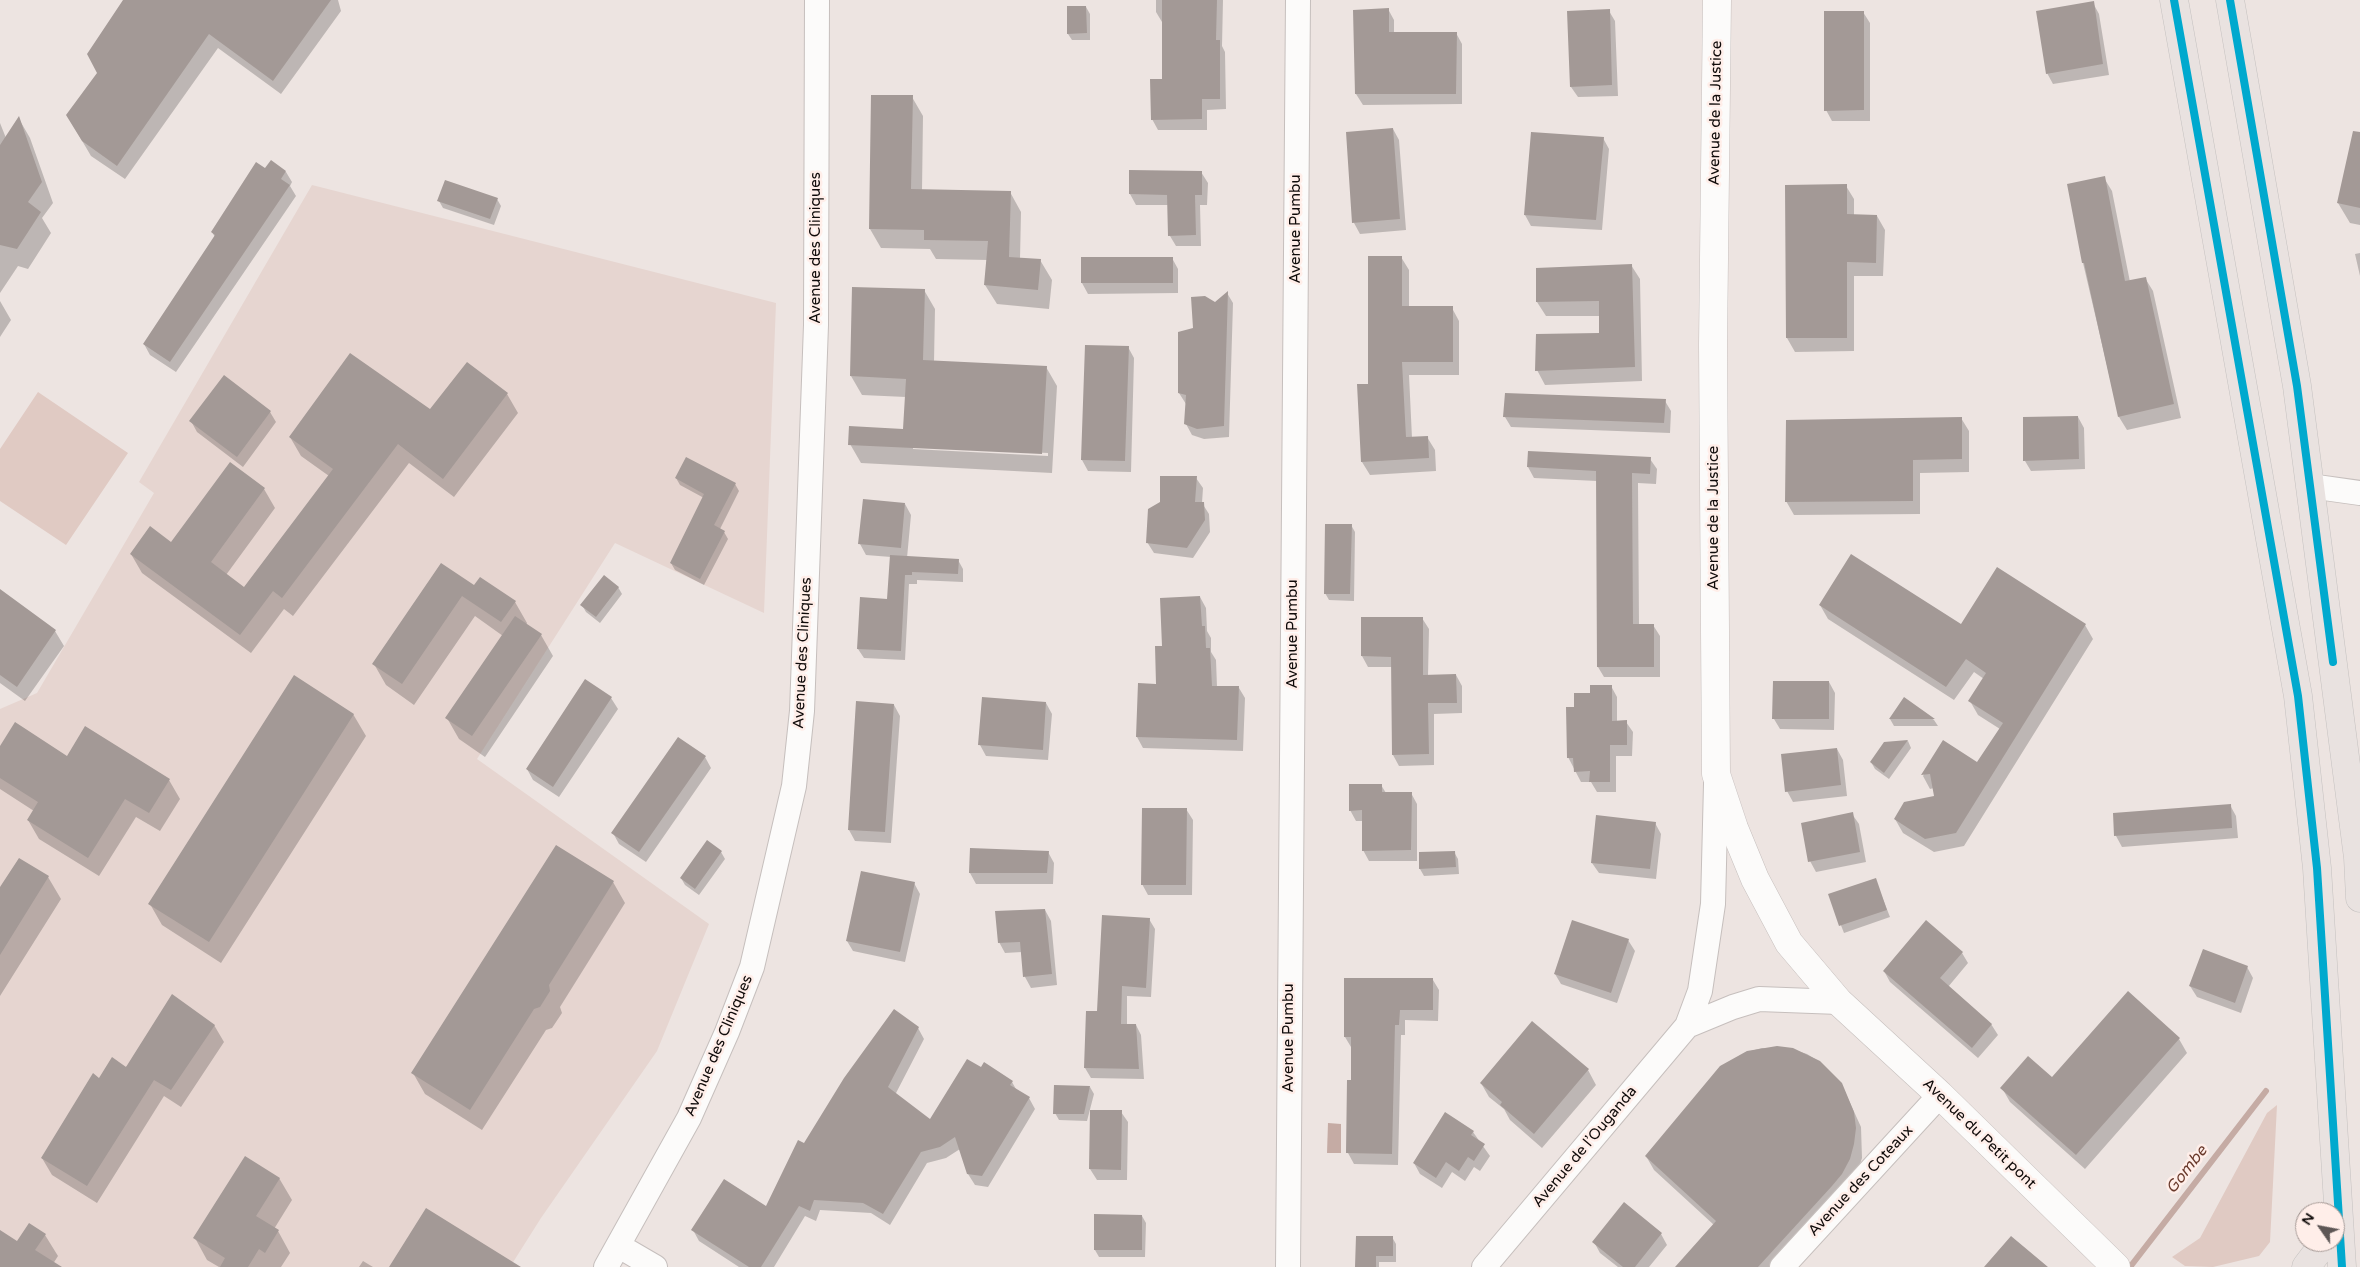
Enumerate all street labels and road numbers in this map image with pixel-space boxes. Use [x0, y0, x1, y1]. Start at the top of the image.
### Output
street label: Avenue de la Justice [1706, 41, 1726, 185]
street label: Avenue des Cliniques [807, 172, 825, 324]
street label: Avenue Pumbu [1287, 174, 1305, 284]
street label: Avenue de la Justice [1705, 446, 1723, 590]
street label: Avenue des Cliniques [790, 577, 816, 729]
street label: Avenue Pumbu [1284, 579, 1302, 689]
street label: Avenue des Cliniques [681, 973, 757, 1119]
street label: Avenue Pumbu [1280, 983, 1298, 1093]
street label: Avenue du Petit pont [1919, 1075, 2039, 1193]
street label: Avenue de l’Ouganda [1529, 1083, 1641, 1211]
street label: Avenue des Coteaux [1805, 1122, 1917, 1240]

